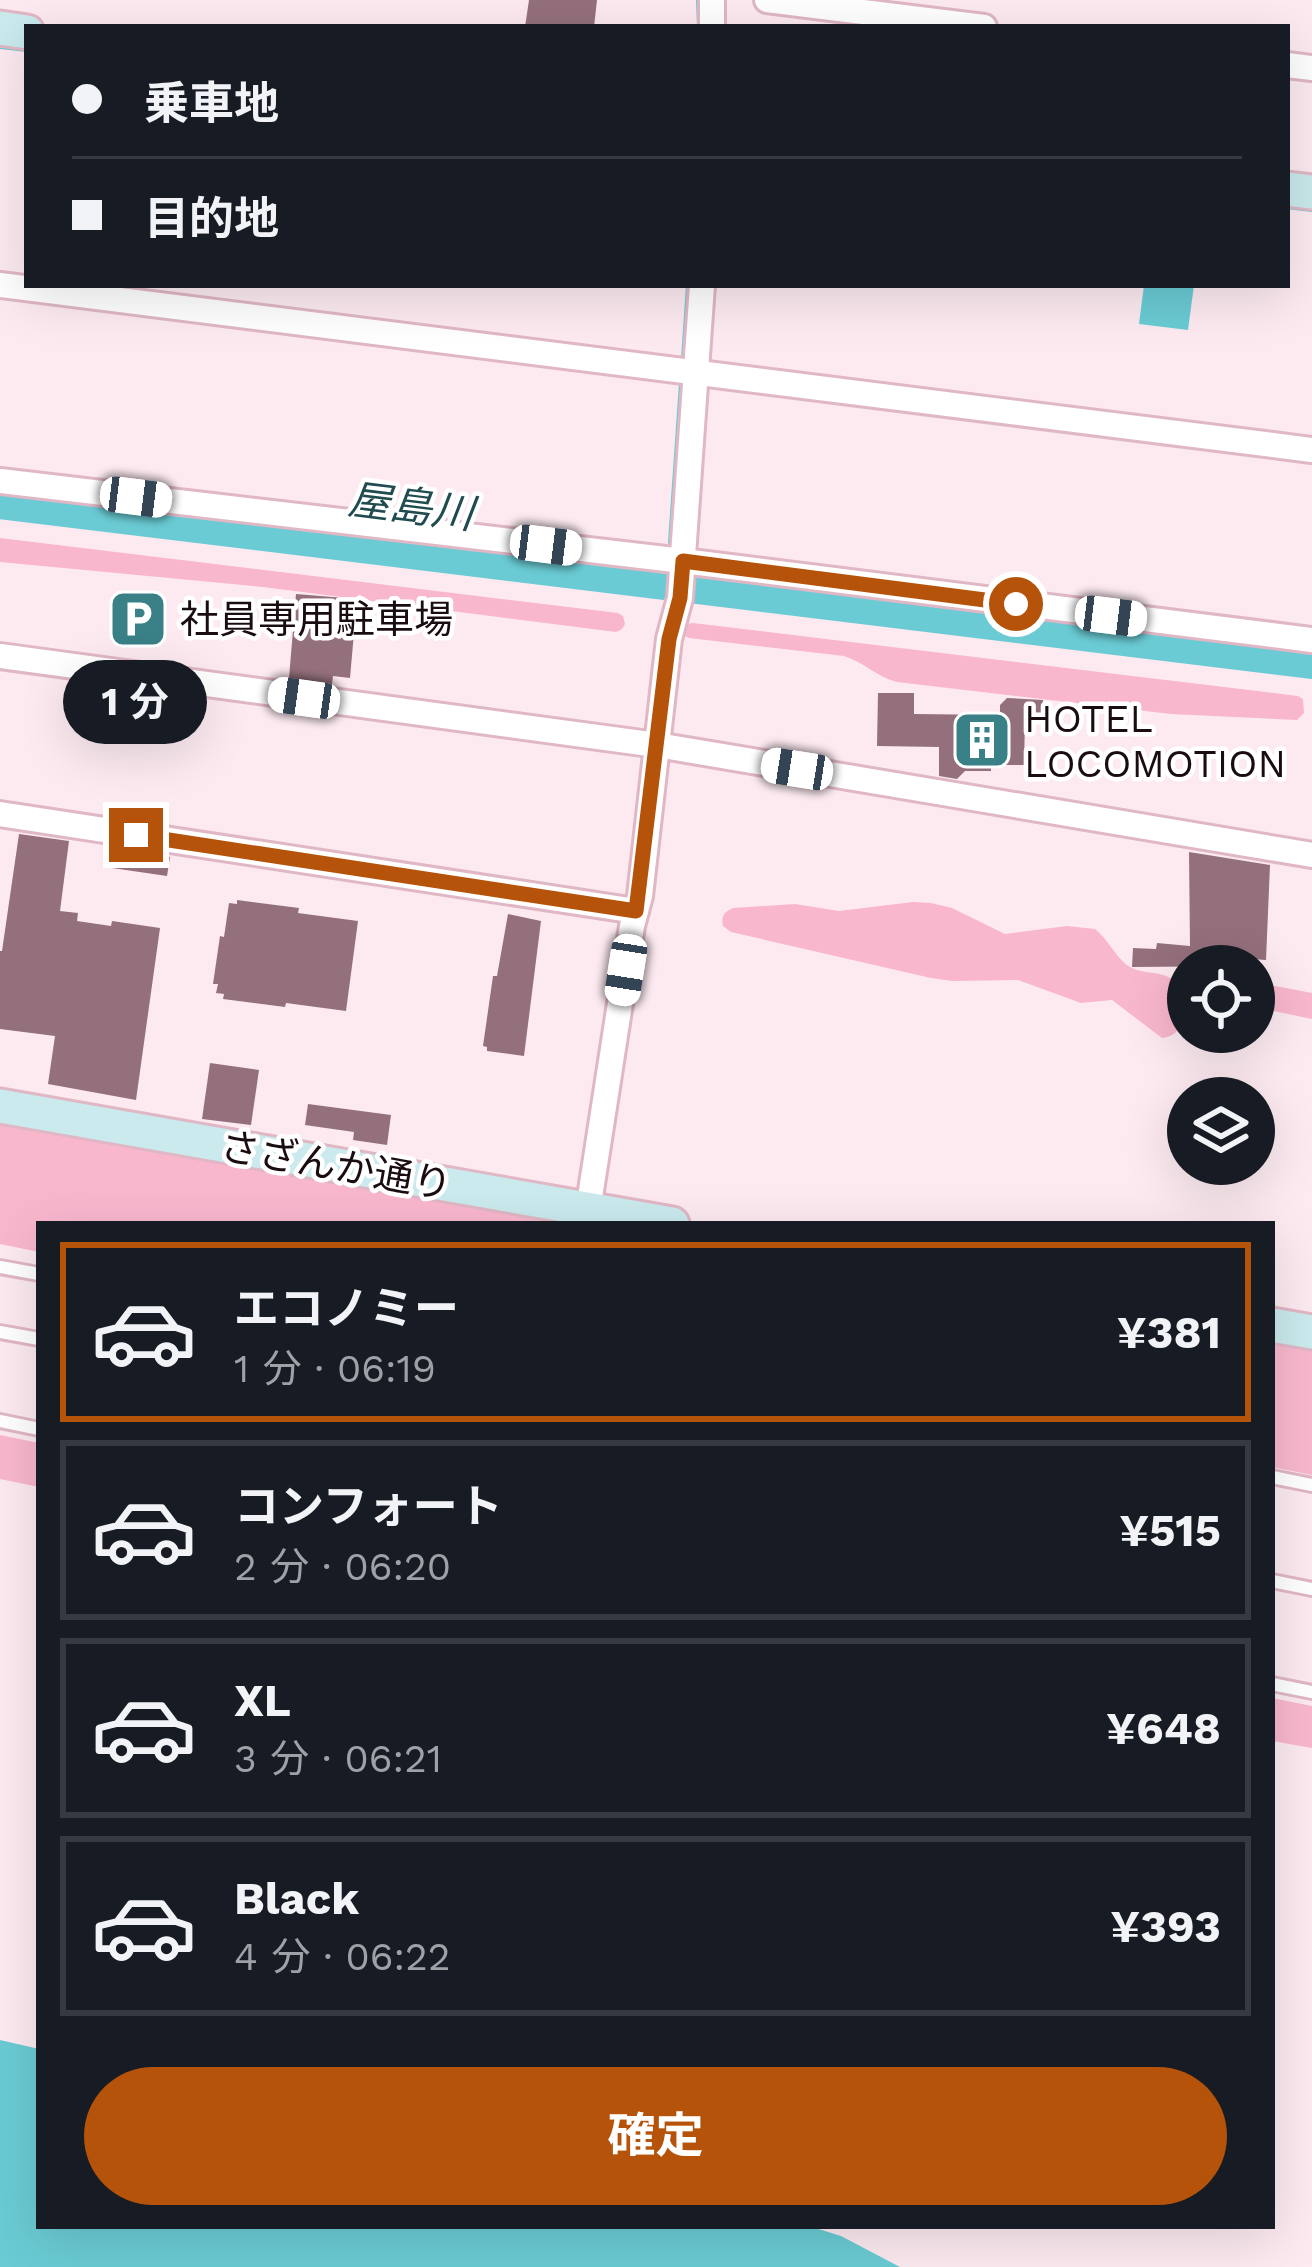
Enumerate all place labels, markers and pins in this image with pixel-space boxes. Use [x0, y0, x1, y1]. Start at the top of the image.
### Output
parking icon: 社員専用駐車場 [107, 588, 169, 650]
place label: 社員専用駐車場 [180, 597, 453, 642]
place label: HOTEL LOCOMOTION [1024, 696, 1286, 786]
building icon: HOTEL LOCOMOTION [951, 709, 1013, 771]

